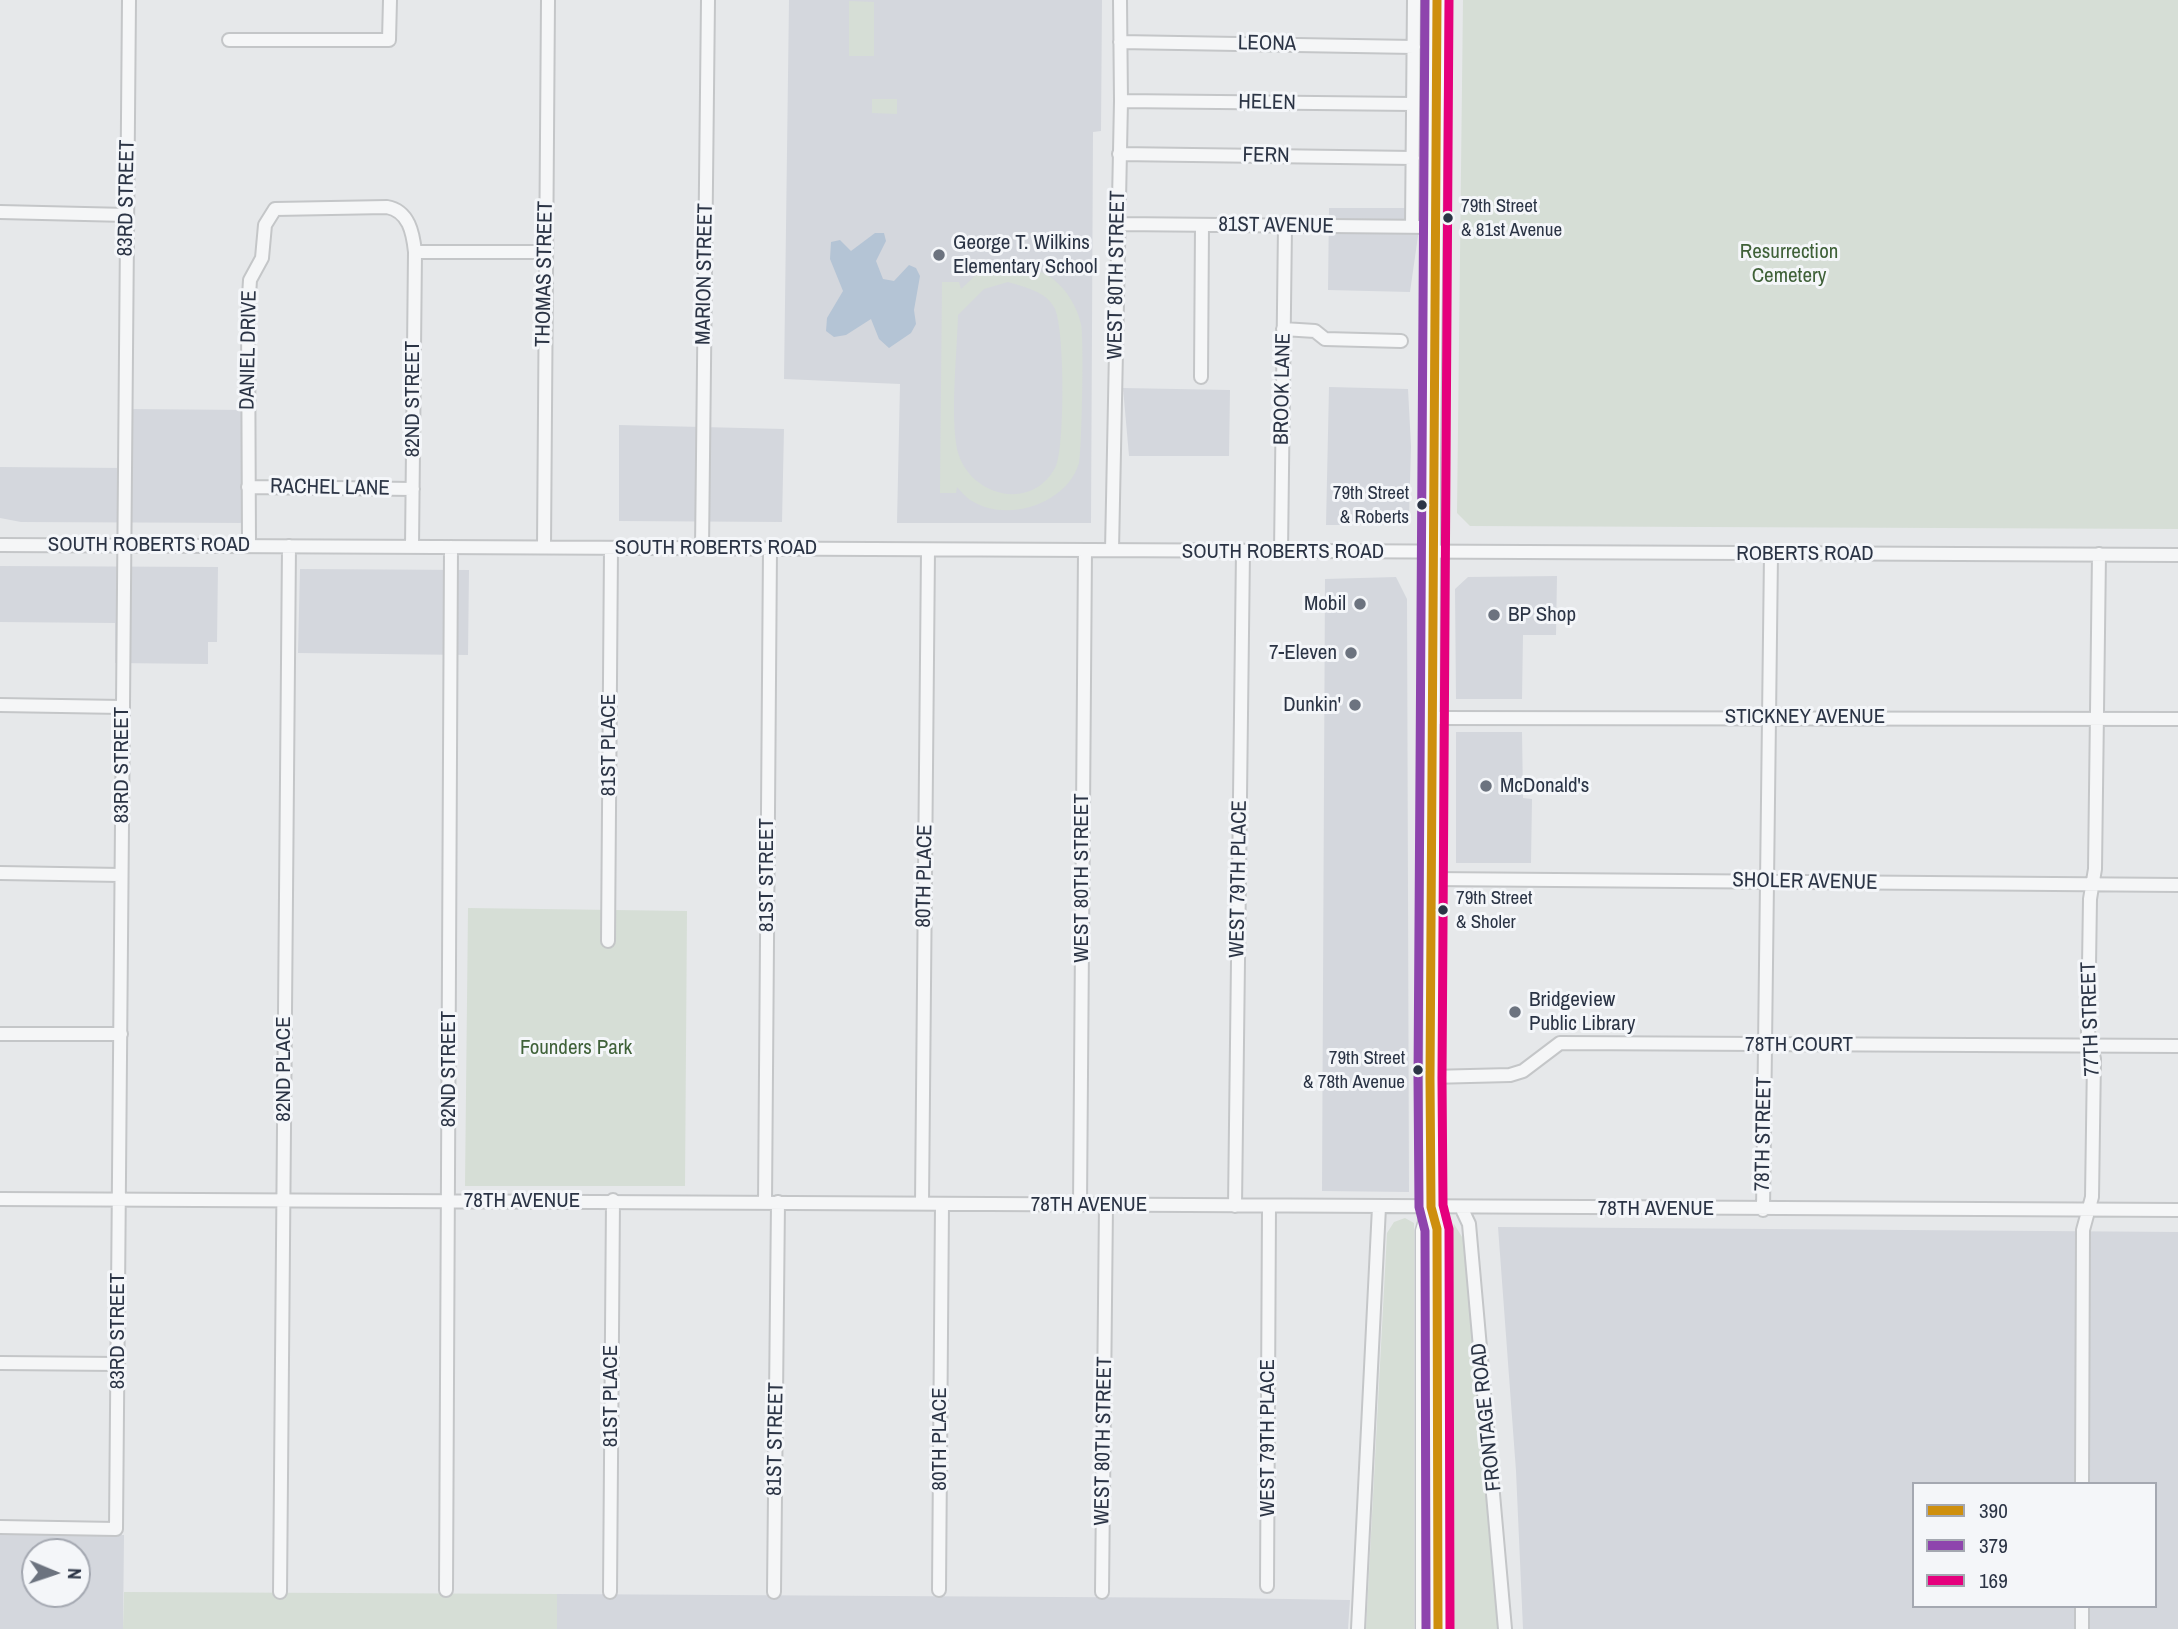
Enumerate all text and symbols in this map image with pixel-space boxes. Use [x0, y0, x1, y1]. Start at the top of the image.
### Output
street label: LEONA [1238, 31, 1296, 57]
street label: HELEN [1238, 90, 1296, 116]
street label: 83RD STREET [113, 139, 141, 257]
street label: FERN [1242, 143, 1290, 169]
street label: WEST 80TH STREET [1103, 190, 1131, 360]
place label: 79th Street & 81st Avenue [1461, 196, 1562, 240]
street label: THOMAS STREET [531, 201, 559, 347]
street label: MARION STREET [691, 203, 719, 345]
marker: 79th Street & 81st Avenue [1441, 211, 1455, 225]
street label: 81ST AVENUE [1218, 212, 1334, 240]
place label: George T. Wilkins Elementary School [953, 230, 1098, 280]
park label: Resurrection Cemetery [1740, 239, 1838, 289]
marker: George T. Wilkins Elementary School [931, 247, 947, 263]
street label: DANIEL DRIVE [235, 290, 263, 410]
street label: BROOK LANE [1269, 333, 1297, 445]
street label: 82ND STREET [400, 341, 426, 457]
street label: RACHEL LANE [270, 474, 390, 502]
place label: 79th Street & Roberts [1333, 483, 1409, 527]
marker: 79th Street & Roberts [1415, 498, 1429, 512]
street label: SOUTH ROBERTS ROAD [48, 532, 250, 558]
street label: SOUTH ROBERTS ROAD [615, 535, 817, 561]
street label: SOUTH ROBERTS ROAD [1182, 539, 1384, 565]
street label: ROBERTS ROAD [1736, 541, 1874, 567]
place label: Mobil [1304, 591, 1346, 617]
marker: Mobil [1352, 596, 1368, 612]
place label: BP Shop [1508, 602, 1576, 628]
marker: BP Shop [1486, 607, 1502, 623]
place label: 7-Eleven [1269, 640, 1337, 666]
marker: 7-Eleven [1343, 645, 1359, 661]
place label: Dunkin' [1283, 692, 1341, 718]
street label: 81ST PLACE [596, 694, 622, 796]
marker: Dunkin' [1347, 697, 1363, 713]
street label: STICKNEY AVENUE [1725, 704, 1885, 730]
street label: 83RD STREET [109, 707, 135, 823]
place label: McDonald's [1500, 773, 1589, 799]
marker: McDonald's [1478, 778, 1494, 794]
street label: WEST 80TH STREET [1069, 793, 1095, 963]
street label: WEST 79TH PLACE [1225, 800, 1253, 958]
street label: 81ST STREET [754, 818, 780, 932]
street label: 80TH PLACE [911, 824, 939, 928]
street label: SHOLER AVENUE [1732, 868, 1878, 896]
place label: 79th Street & Sholer [1456, 888, 1532, 932]
marker: 79th Street & Sholer [1436, 903, 1450, 917]
street label: 77TH STREET [2076, 961, 2106, 1077]
place label: Bridgeview Public Library [1529, 987, 1635, 1037]
marker: Bridgeview Public Library [1507, 1004, 1523, 1020]
street label: 82ND STREET [436, 1011, 462, 1127]
street label: 82ND PLACE [271, 1016, 297, 1122]
street label: 78TH COURT [1745, 1032, 1853, 1058]
park label: Founders Park [520, 1035, 632, 1061]
place label: 79th Street & 78th Avenue [1303, 1048, 1405, 1092]
marker: 79th Street & 78th Avenue [1411, 1063, 1425, 1077]
street label: 78TH STREET [1750, 1076, 1778, 1192]
street label: 78TH AVENUE [464, 1188, 580, 1214]
street label: 78TH AVENUE [1031, 1192, 1147, 1218]
street label: 78TH AVENUE [1598, 1196, 1714, 1222]
street label: 83RD STREET [105, 1273, 131, 1389]
street label: FRONTAGE ROAD [1467, 1342, 1507, 1492]
street label: 81ST PLACE [598, 1345, 624, 1447]
street label: WEST 80TH STREET [1090, 1356, 1118, 1526]
street label: WEST 79TH PLACE [1255, 1359, 1281, 1517]
street label: 81ST STREET [762, 1382, 790, 1496]
street label: 80TH PLACE [927, 1387, 953, 1491]
legend [1912, 1482, 2157, 1608]
text: 390 [1979, 1496, 2008, 1525]
text: 379 [1979, 1531, 2008, 1560]
north arrow [21, 1538, 91, 1608]
text: 169 [1979, 1566, 2008, 1595]
text: N [62, 1568, 88, 1580]

